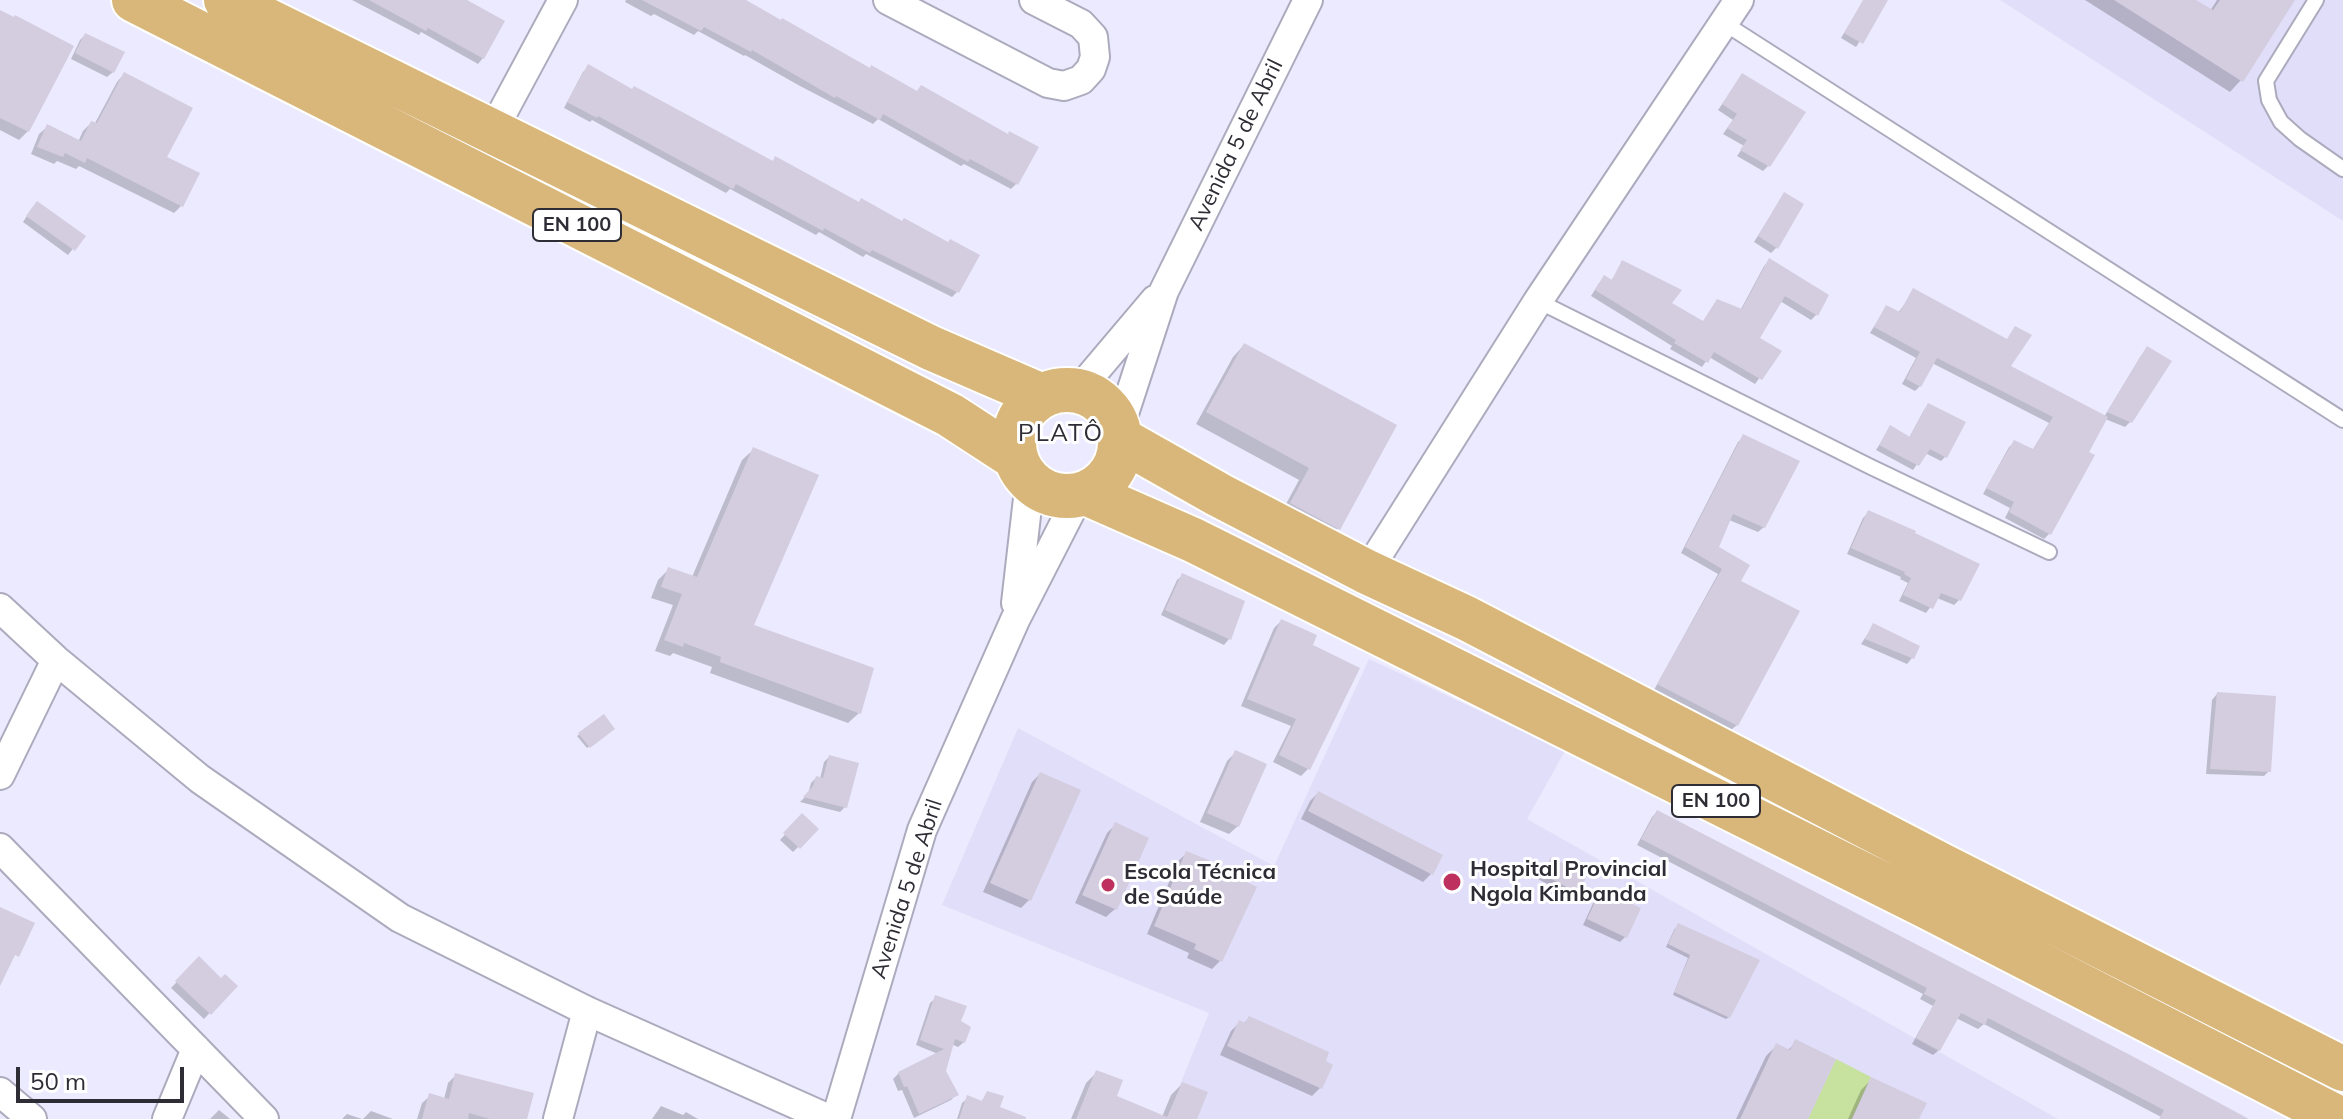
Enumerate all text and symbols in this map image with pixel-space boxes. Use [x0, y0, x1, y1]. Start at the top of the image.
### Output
street label: Avenida 5 de Abril [1183, 55, 1289, 235]
road number: EN 100 [533, 209, 621, 241]
district label: PLATÔ [1018, 420, 1104, 448]
road number: EN 100 [1672, 785, 1760, 817]
street label: Avenida 5 de Abril [866, 796, 948, 982]
place label: Hospital Provincial Ngola Kimbanda [1470, 856, 1667, 908]
place label: Escola Técnica de Saúde [1124, 859, 1276, 910]
marker: Hospital Provincial Ngola Kimbanda [1441, 871, 1463, 893]
marker: Escola Técnica de Saúde [1099, 876, 1117, 894]
scale bar [20, 1051, 188, 1101]
text: 50 m [30, 1066, 86, 1096]

